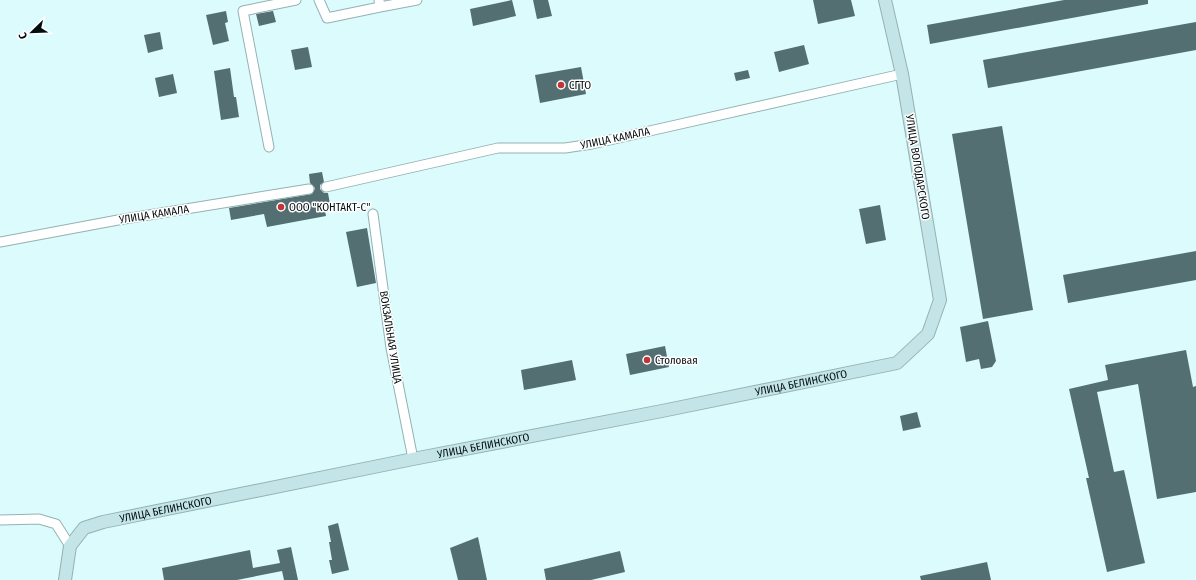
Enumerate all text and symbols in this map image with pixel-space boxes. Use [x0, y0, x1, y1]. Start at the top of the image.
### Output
north arrow [12, 12, 52, 52]
text: С [16, 30, 30, 41]
place label: СГТО [569, 79, 591, 92]
marker: СГТО [556, 80, 566, 90]
street label: УЛИЦА ВОЛОДАРСКОГО [903, 113, 932, 221]
street label: УЛИЦА КАМАЛА [578, 125, 651, 152]
place label: ООО "КОНТАКТ-С" [289, 201, 370, 214]
marker: ООО "КОНТАКТ-С" [276, 202, 286, 212]
street label: УЛИЦА КАМАЛА [117, 203, 190, 227]
street label: ВОКЗАЛЬНАЯ УЛИЦА [377, 290, 404, 385]
place label: Столовая [655, 354, 698, 367]
marker: Столовая [642, 355, 652, 365]
street label: УЛИЦА БЕЛИНСКОГО [753, 367, 848, 399]
street label: УЛИЦА БЕЛИНСКОГО [435, 431, 531, 461]
street label: УЛИЦА БЕЛИНСКОГО [118, 494, 213, 526]

